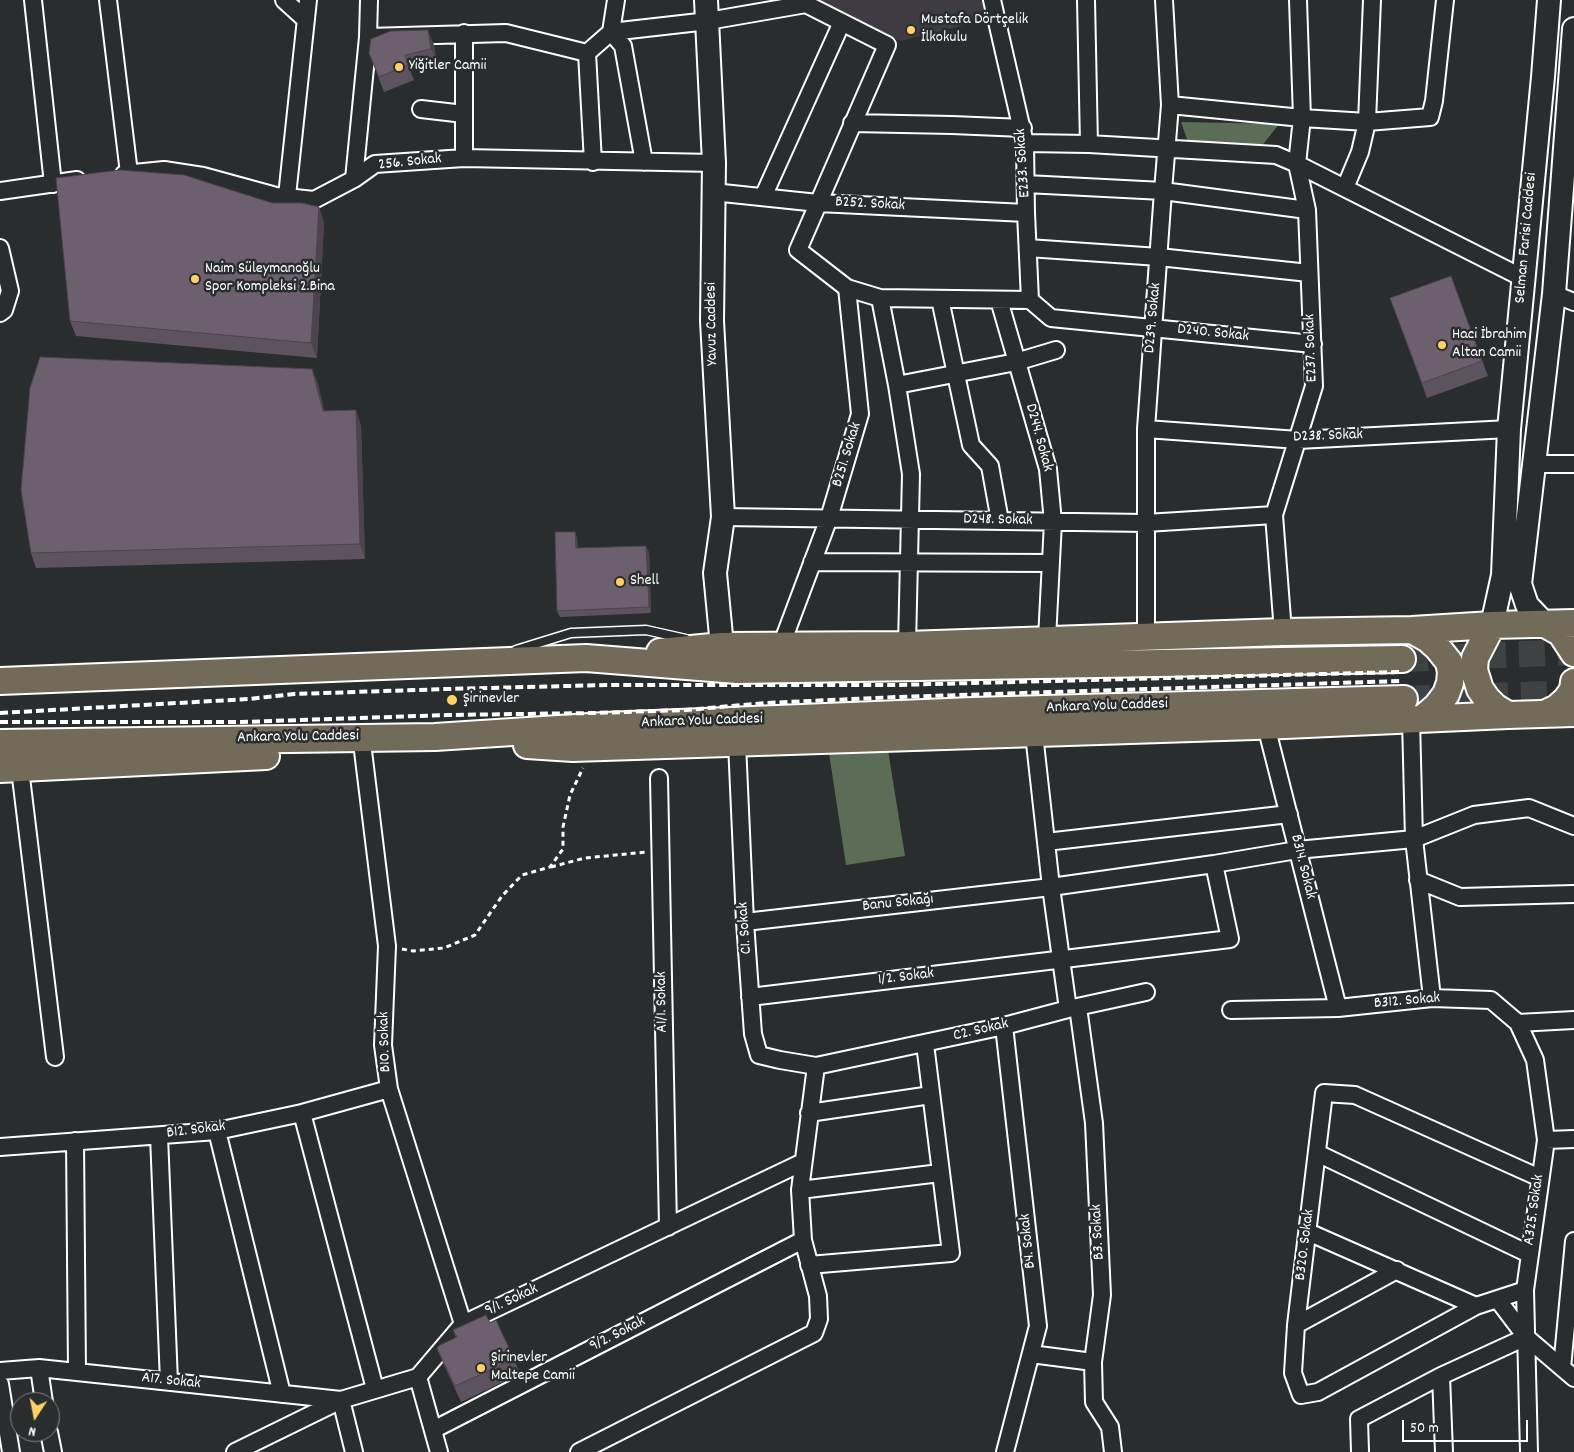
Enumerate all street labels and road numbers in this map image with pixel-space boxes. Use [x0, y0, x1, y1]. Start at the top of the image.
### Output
street label: E233. Sokak [1012, 128, 1036, 198]
street label: 256. Sokak [377, 150, 443, 176]
street label: Selman Farisi Caddesi [1512, 172, 1542, 304]
street label: B252. Sokak [834, 194, 906, 216]
street label: Yavuz Caddesi [703, 282, 723, 366]
street label: D239. Sokak [1141, 282, 1167, 354]
street label: E237. Sokak [1301, 313, 1323, 383]
street label: D240. Sokak [1176, 321, 1250, 347]
street label: D244. Sokak [1020, 402, 1056, 474]
street label: B251. Sokak [829, 420, 867, 490]
street label: D238. Sokak [1293, 426, 1363, 448]
street label: D248. Sokak [963, 511, 1033, 531]
street label: Ankara Yolu Caddesi [1046, 695, 1168, 719]
street label: Ankara Yolu Caddesi [641, 710, 763, 734]
street label: Ankara Yolu Caddesi [237, 727, 359, 749]
street label: B314. Sokak [1285, 833, 1319, 901]
street label: Banu Sokağı [862, 891, 934, 917]
street label: C1. Sokak [735, 901, 757, 955]
street label: 1/2. Sokak [877, 965, 935, 991]
street label: A1/1. Sokak [653, 971, 673, 1033]
street label: B312. Sokak [1373, 990, 1441, 1014]
street label: B10. Sokak [375, 1011, 397, 1073]
street label: C2. Sokak [952, 1015, 1010, 1047]
street label: B12. Sokak [165, 1118, 227, 1144]
street label: A325. Sokak [1521, 1173, 1549, 1247]
street label: B3. Sokak [1088, 1204, 1110, 1260]
street label: B320. Sokak [1292, 1208, 1320, 1282]
street label: B4. Sokak [1017, 1212, 1041, 1270]
street label: 9/1. Sokak [482, 1280, 542, 1322]
street label: 9/2. Sokak [587, 1313, 649, 1357]
street label: A17. Sokak [140, 1369, 202, 1395]

